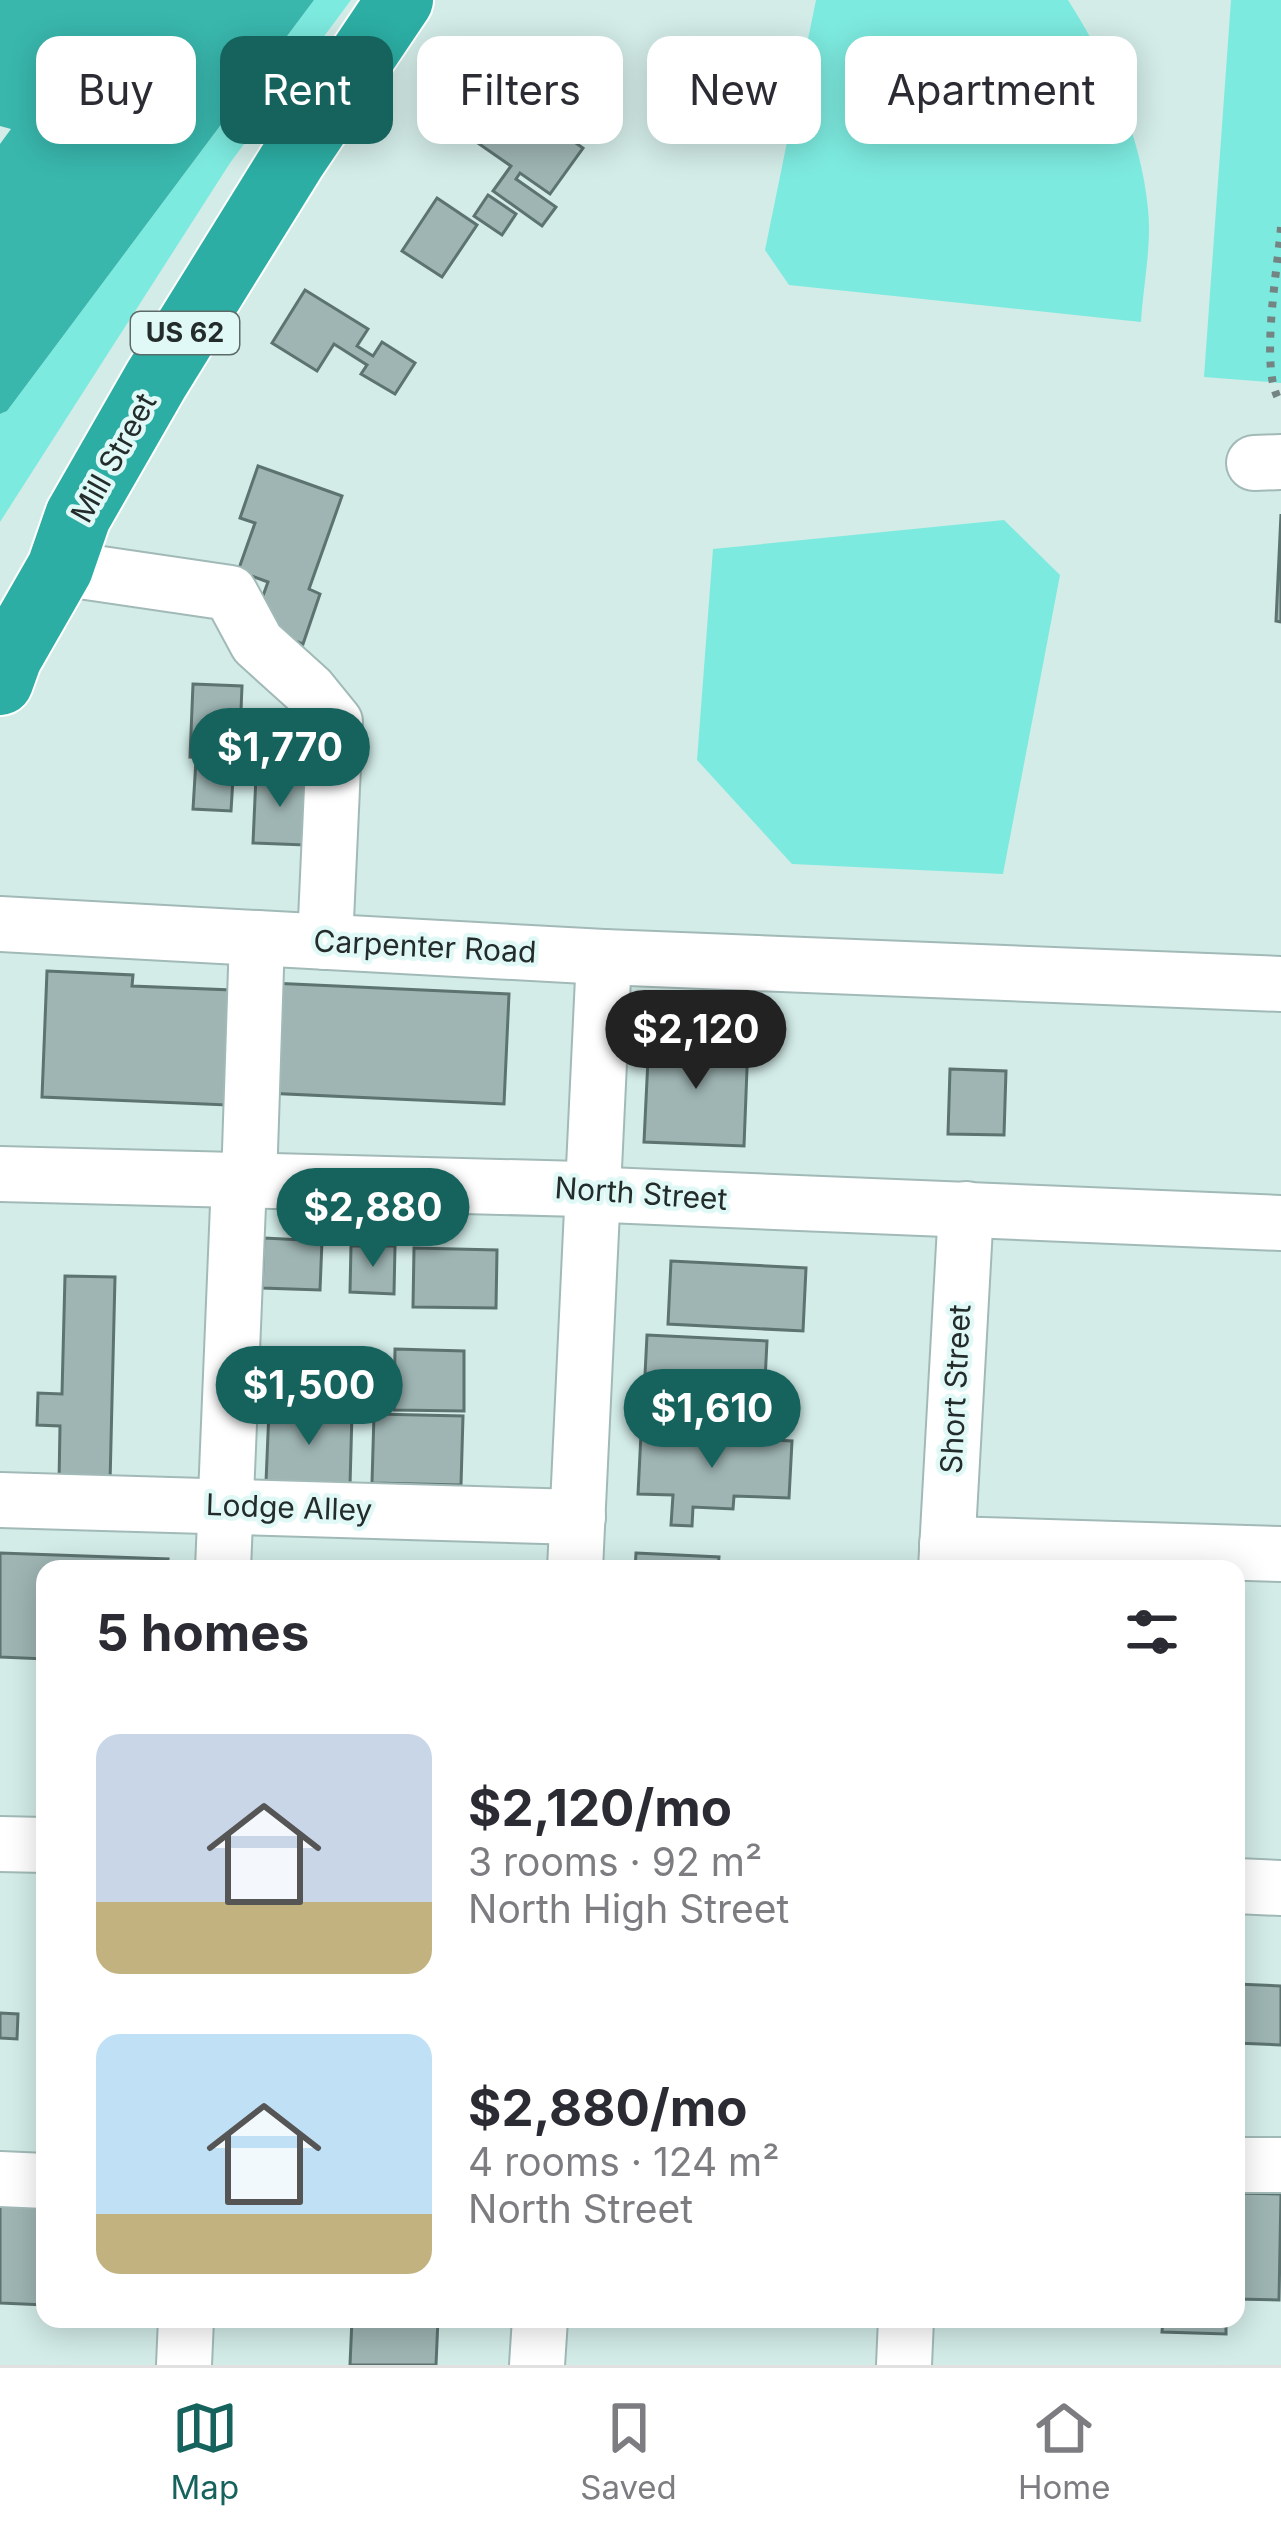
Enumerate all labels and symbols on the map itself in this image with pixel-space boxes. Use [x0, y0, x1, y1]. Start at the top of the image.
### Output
road number: US 62 [131, 312, 239, 354]
street label: Mill Street [63, 387, 163, 528]
pin: $1,770 [182, 708, 378, 810]
street label: Carpenter Road [313, 922, 537, 970]
pin: $2,120 [598, 990, 794, 1092]
pin: $2,880 [275, 1168, 471, 1270]
street label: North Street [554, 1169, 729, 1217]
street label: Short Street [933, 1303, 977, 1475]
pin: $1,500 [211, 1346, 407, 1448]
pin: $1,610 [614, 1369, 810, 1471]
street label: Lodge Alley [205, 1486, 373, 1528]

